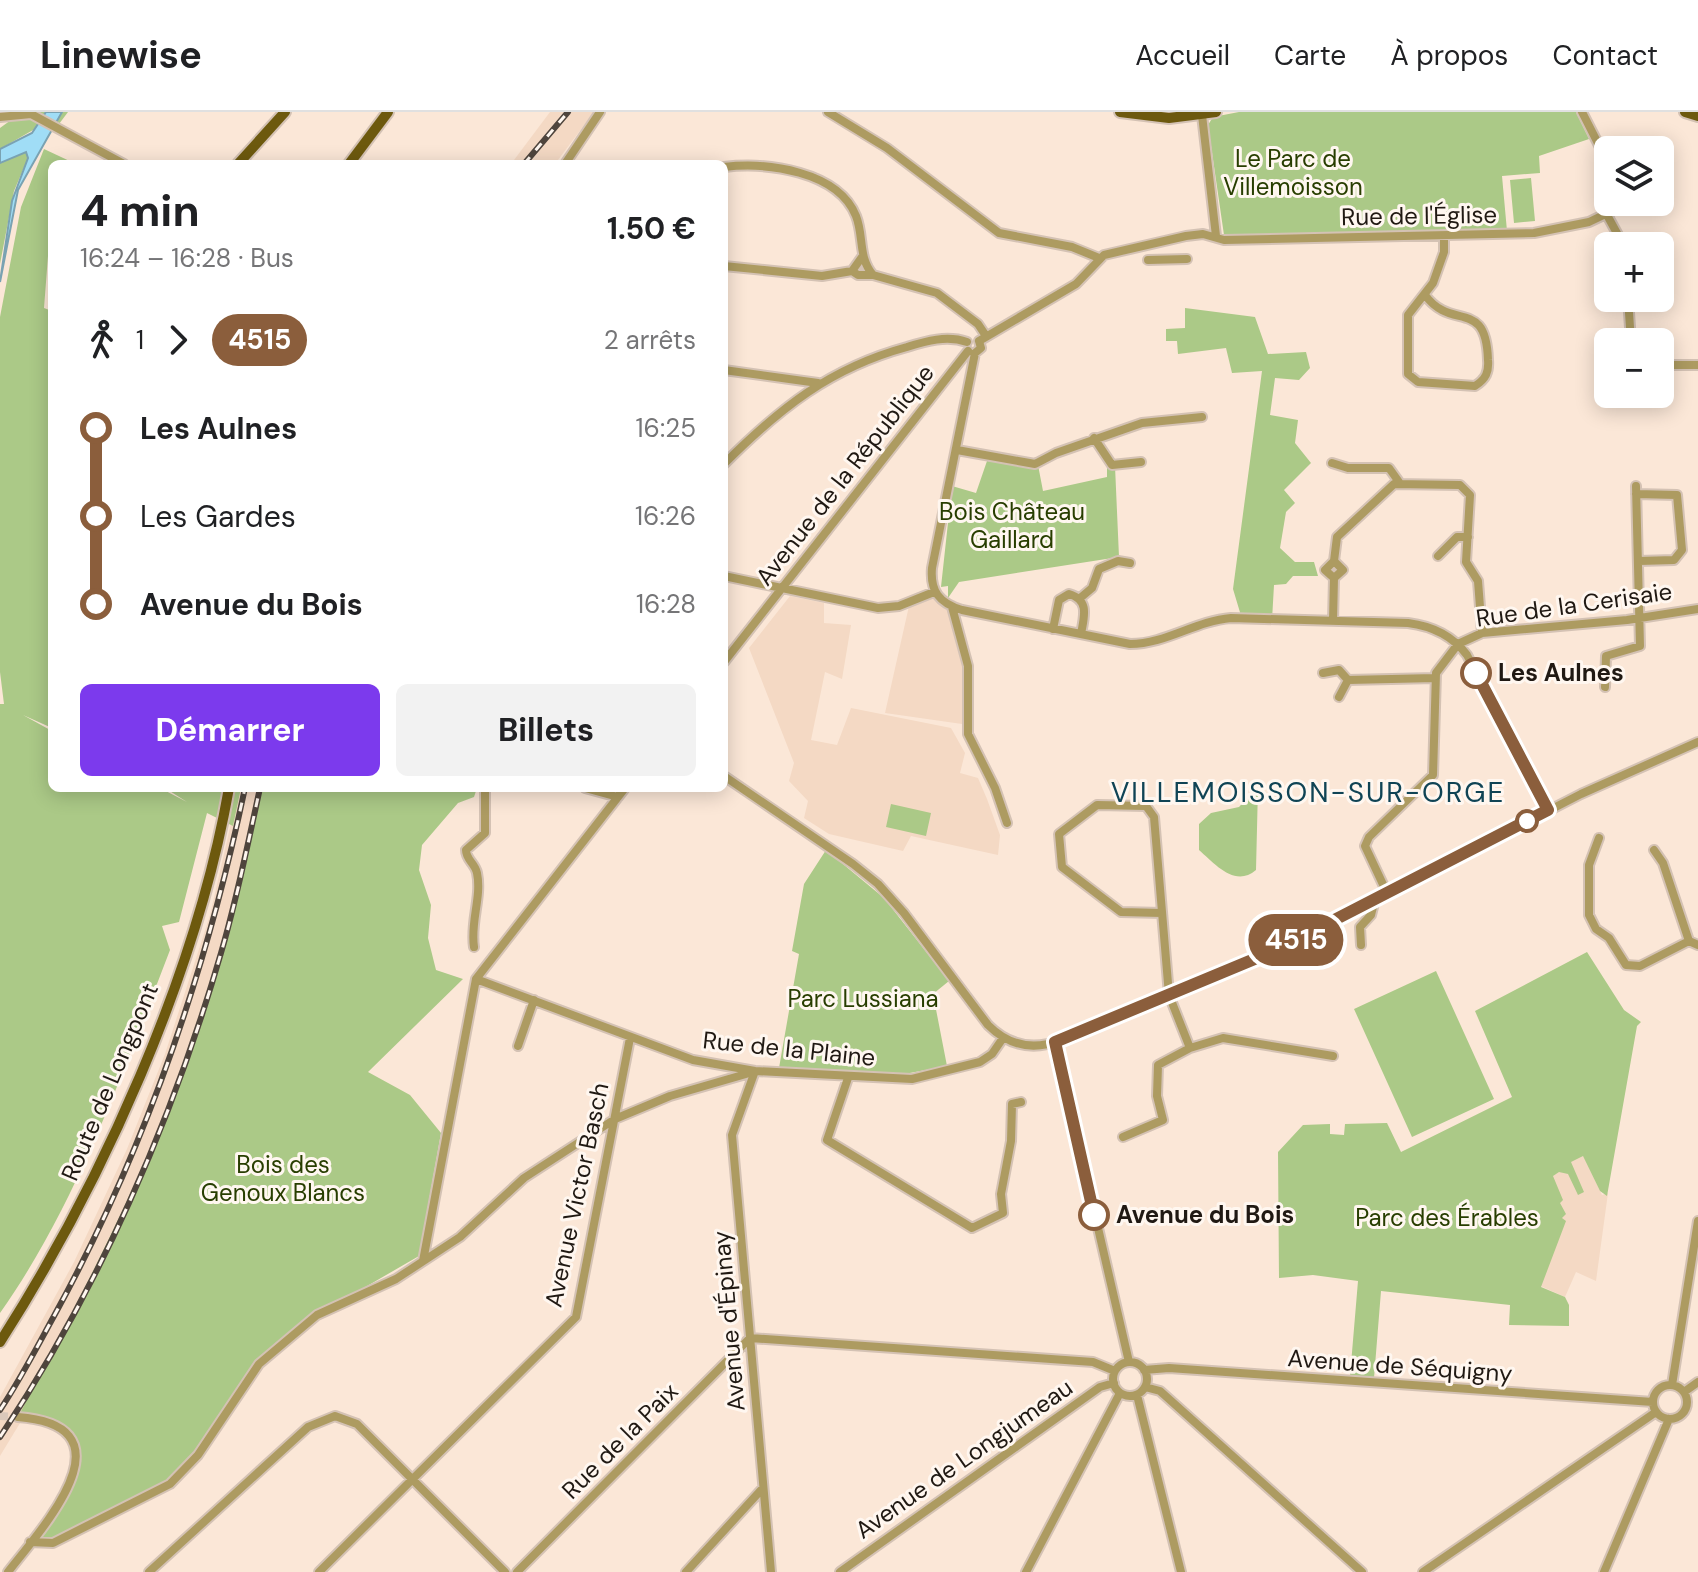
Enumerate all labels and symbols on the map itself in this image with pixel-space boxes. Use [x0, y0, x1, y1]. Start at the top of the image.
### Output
park label: Le Parc de Villemoisson [1223, 143, 1363, 202]
street label: Rue de l'Église [1341, 199, 1497, 232]
street label: Avenue de la République [749, 358, 941, 592]
park label: Bois Château Gaillard [939, 496, 1085, 555]
street label: Rue de la Cerisaie [1474, 575, 1674, 634]
place label: Les Aulnes [1498, 657, 1624, 688]
marker: Les Aulnes [1461, 658, 1491, 688]
district label: VILLEMOISSON-SUR-ORGE [1111, 774, 1505, 811]
unlabelled marker [1516, 810, 1538, 832]
line badge: 4515 [1240, 914, 1352, 966]
street label: Route de Longpont [54, 978, 165, 1185]
park label: Parc Lussiana [787, 983, 939, 1014]
street label: Rue de la Plaine [701, 1024, 877, 1073]
street label: Avenue Victor Basch [538, 1080, 615, 1310]
park label: Bois des Genoux Blancs [201, 1149, 365, 1208]
place label: Avenue du Bois [1116, 1199, 1294, 1230]
marker: Avenue du Bois [1079, 1200, 1109, 1230]
park label: Parc des Érables [1355, 1202, 1539, 1233]
street label: Avenue d'Épinay [705, 1230, 752, 1413]
street label: Avenue de Séquigny [1287, 1342, 1513, 1389]
street label: Avenue de Longjumeau [849, 1372, 1078, 1545]
street label: Rue de la Paix [555, 1376, 684, 1505]

